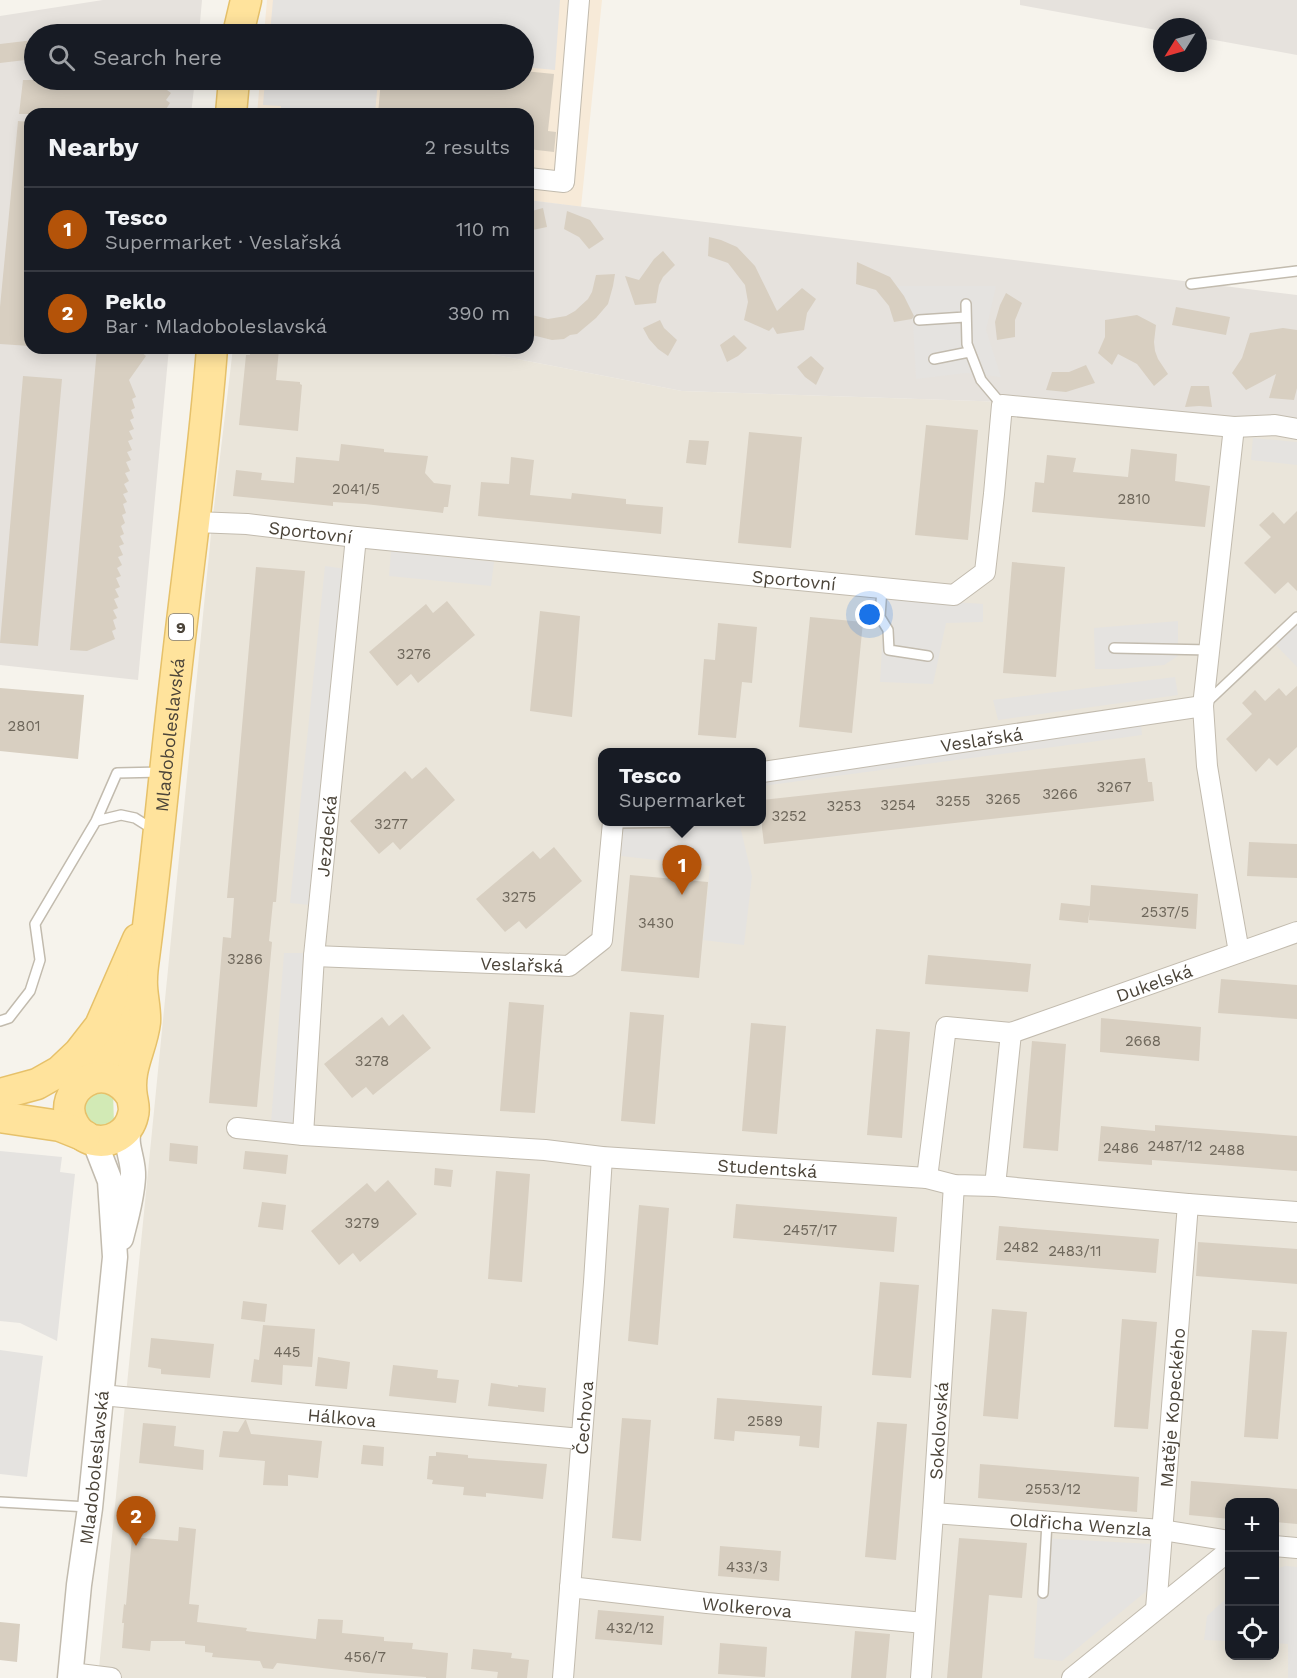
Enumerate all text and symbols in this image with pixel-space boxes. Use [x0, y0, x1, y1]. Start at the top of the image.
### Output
north arrow [1153, 18, 1207, 72]
search box [24, 24, 534, 90]
icon: search [45, 41, 78, 74]
text: Search here [93, 45, 222, 70]
text: Nearby [48, 132, 139, 162]
text: 2 results [425, 135, 510, 159]
text: Tesco [105, 205, 167, 230]
text: 1 [63, 217, 72, 241]
text: 110 m [456, 217, 510, 241]
text: Supermarket · Veslařská [105, 230, 341, 254]
text: Peklo [105, 289, 166, 314]
text: 2 [62, 301, 73, 325]
text: 390 m [448, 301, 510, 325]
text: Bar · Mladoboleslavská [105, 314, 327, 338]
house number: 2041/5 [332, 480, 380, 498]
house number: 2810 [1117, 490, 1151, 508]
street label: Sportovní [268, 516, 354, 547]
street label: Sportovní [751, 565, 837, 594]
your location [855, 600, 884, 629]
road number: 9 [169, 614, 193, 640]
house number: 3276 [397, 645, 431, 663]
street label: Mladoboleslavská [150, 657, 188, 813]
house number: 2801 [7, 717, 41, 735]
street label: Veslařská [939, 723, 1024, 756]
popup [598, 748, 766, 826]
text: Tesco [619, 763, 681, 788]
house number: 3267 [1097, 778, 1131, 796]
house number: 3266 [1042, 785, 1078, 803]
text: Supermarket [619, 788, 745, 812]
house number: 3265 [985, 790, 1021, 808]
house number: 3255 [936, 792, 970, 810]
street label: Jezdecká [312, 794, 341, 878]
house number: 3254 [880, 796, 916, 814]
house number: 3253 [827, 797, 861, 815]
house number: 3252 [772, 807, 806, 825]
house number: 3277 [374, 815, 408, 833]
pin: 1 [662, 846, 702, 895]
house number: 3275 [502, 888, 536, 906]
house number: 2537/5 [1141, 903, 1189, 921]
house number: 3430 [638, 914, 674, 932]
house number: 3286 [227, 950, 263, 968]
street label: Veslařská [480, 952, 564, 976]
street label: Dukelská [1113, 959, 1195, 1006]
house number: 2668 [1125, 1032, 1161, 1050]
house number: 3278 [355, 1052, 389, 1070]
house number: 2487/12 [1148, 1137, 1202, 1155]
house number: 2486 [1103, 1139, 1139, 1157]
house number: 2488 [1209, 1141, 1245, 1159]
street label: Studentská [717, 1154, 818, 1181]
house number: 3279 [345, 1214, 379, 1232]
house number: 2457/17 [783, 1221, 837, 1239]
house number: 2482 [1003, 1238, 1039, 1256]
house number: 2483/11 [1048, 1242, 1102, 1260]
street label: Matěje Kopeckého [1155, 1327, 1189, 1488]
house number: 445 [273, 1343, 301, 1361]
street label: Čechova [570, 1380, 597, 1456]
street label: Sokolovská [925, 1381, 952, 1480]
street label: Mladoboleslavská [74, 1389, 112, 1546]
street label: Hálkova [307, 1403, 377, 1431]
house number: 2589 [747, 1412, 783, 1430]
house number: 2553/12 [1025, 1480, 1081, 1498]
pin: 2 [116, 1496, 156, 1546]
map controls [1225, 1498, 1279, 1660]
button: + [1225, 1498, 1279, 1552]
street label: Oldřicha Wenzla [1009, 1508, 1153, 1540]
button: − [1225, 1552, 1279, 1606]
house number: 433/3 [726, 1558, 768, 1576]
street label: Wolkerova [701, 1592, 793, 1621]
button: locate [1225, 1606, 1279, 1660]
house number: 432/12 [606, 1619, 654, 1637]
house number: 456/7 [344, 1648, 386, 1666]

